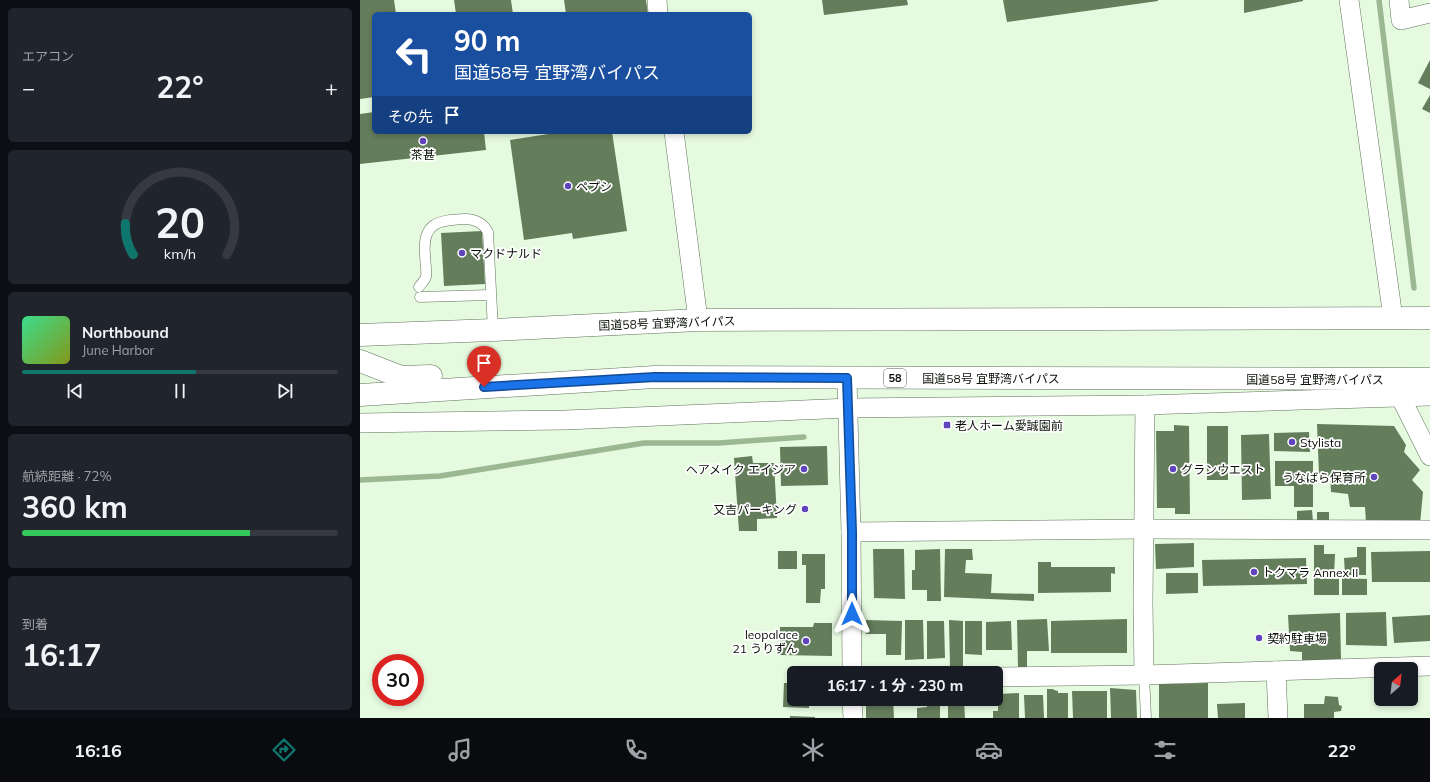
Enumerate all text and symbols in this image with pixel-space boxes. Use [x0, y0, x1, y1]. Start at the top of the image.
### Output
text: 90 m [454, 23, 520, 58]
icon: left [388, 28, 440, 80]
text: エアコン [22, 48, 74, 64]
text: 国道58号 宜野湾バイパス [454, 61, 660, 84]
text: 22° [156, 68, 204, 106]
text: − [22, 74, 35, 102]
text: + [325, 74, 338, 102]
icon: arrive [441, 104, 463, 126]
text: その先 [388, 107, 433, 126]
marker: 茶甚 [418, 136, 428, 146]
place label: 茶甚 [411, 147, 435, 162]
place label: ペプシ [576, 179, 612, 194]
marker: ペプシ [563, 181, 573, 191]
text: 20 [155, 196, 205, 248]
text: km/h [164, 245, 196, 263]
place label: マクドナルド [470, 246, 542, 261]
marker: マクドナルド [457, 248, 467, 258]
street label: 国道58号 宜野湾バイパス [598, 313, 736, 333]
text: Northbound [82, 323, 169, 342]
text: June Harbor [82, 342, 154, 358]
pin [467, 346, 501, 387]
icon: arrive [473, 352, 495, 374]
road number: 58 [884, 369, 906, 387]
street label: 国道58号 宜野湾バイパス [922, 371, 1060, 386]
street label: 国道58号 宜野湾バイパス [1246, 372, 1384, 387]
icon: previous [64, 380, 86, 402]
icon: pause [169, 380, 191, 402]
icon: next [274, 380, 296, 402]
place label: 老人ホーム愛誠園前 [955, 418, 1063, 433]
marker: 老人ホーム愛誠園前 [942, 420, 952, 430]
place label: Stylista [1300, 435, 1341, 450]
marker: Stylista [1287, 437, 1297, 447]
place label: ヘアメイク エイジア [686, 462, 796, 477]
place label: グランウエスト [1181, 462, 1265, 477]
marker: ヘアメイク エイジア [799, 464, 809, 474]
marker: グランウエスト [1168, 464, 1178, 474]
text: 航続距離 · 72% [22, 468, 112, 484]
place label: うなばら保育所 [1282, 470, 1366, 485]
marker: うなばら保育所 [1369, 472, 1379, 482]
text: 360 km [22, 488, 128, 526]
place label: 又吉パーキング [713, 502, 797, 517]
marker: 又吉パーキング [800, 504, 810, 514]
place label: トクマラ Annex II [1262, 565, 1358, 580]
marker: トクマラ Annex II [1249, 567, 1259, 577]
position arrow [831, 593, 873, 635]
text: 到着 [22, 616, 48, 632]
place label: leopalace 21 うりずん [732, 627, 798, 656]
place label: 契約駐車場 [1267, 631, 1327, 646]
marker: 契約駐車場 [1254, 633, 1264, 643]
text: 16:17 [22, 636, 101, 674]
marker: leopalace 21 うりずん [801, 636, 811, 646]
speed limit sign: 30 [372, 654, 424, 706]
north arrow [1374, 662, 1418, 706]
map controls [1374, 662, 1418, 706]
text: 16:17 · 1 分 · 230 m [827, 676, 963, 695]
icon: directions [270, 736, 298, 764]
icon: music [446, 736, 474, 764]
icon: phone [622, 736, 650, 764]
icon: climate [799, 736, 827, 764]
icon: car [975, 736, 1003, 764]
icon: filters [1151, 736, 1179, 764]
text: 16:16 [74, 739, 122, 762]
text: 22° [1327, 739, 1356, 762]

